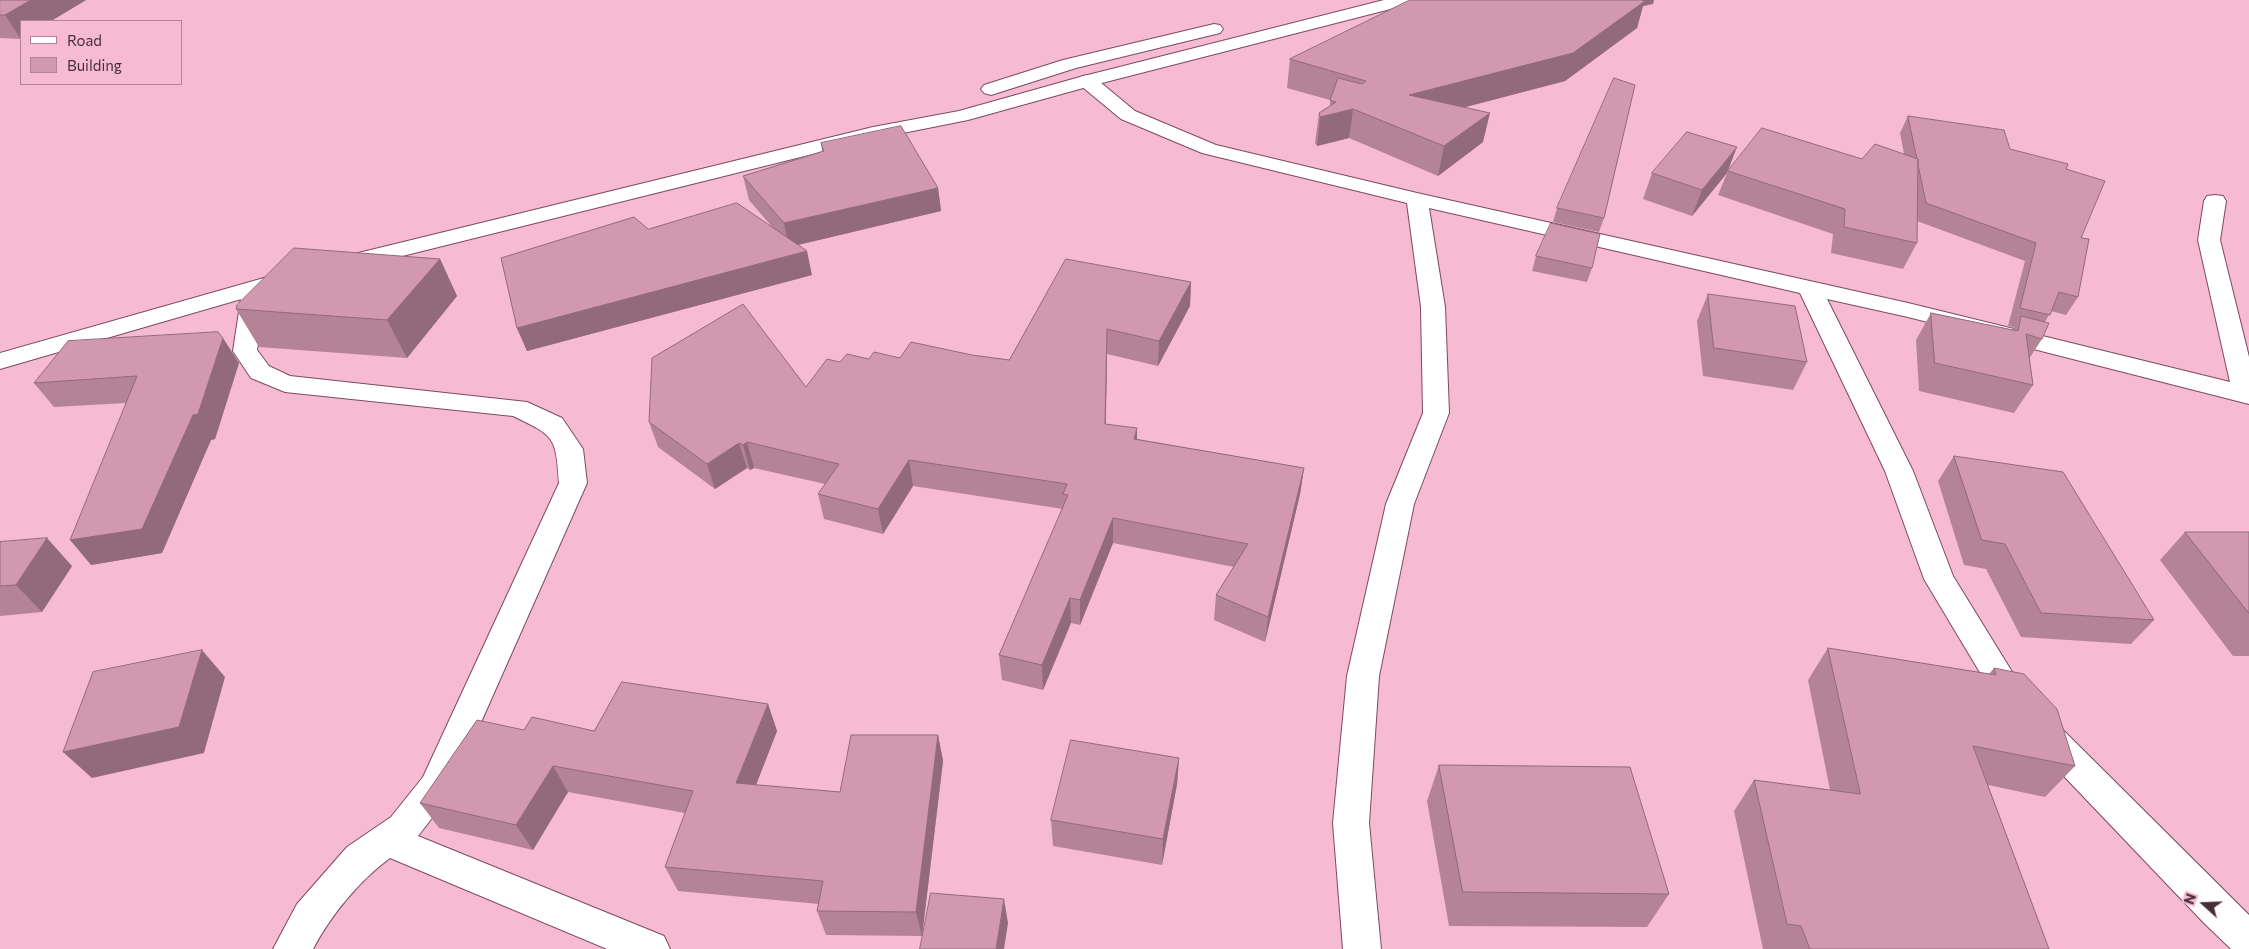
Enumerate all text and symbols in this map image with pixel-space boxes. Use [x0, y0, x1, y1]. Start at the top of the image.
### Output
legend [20, 20, 182, 85]
text: Road [67, 31, 102, 49]
text: Building [67, 56, 122, 74]
north arrow [2179, 879, 2229, 929]
text: N [2180, 891, 2199, 907]

